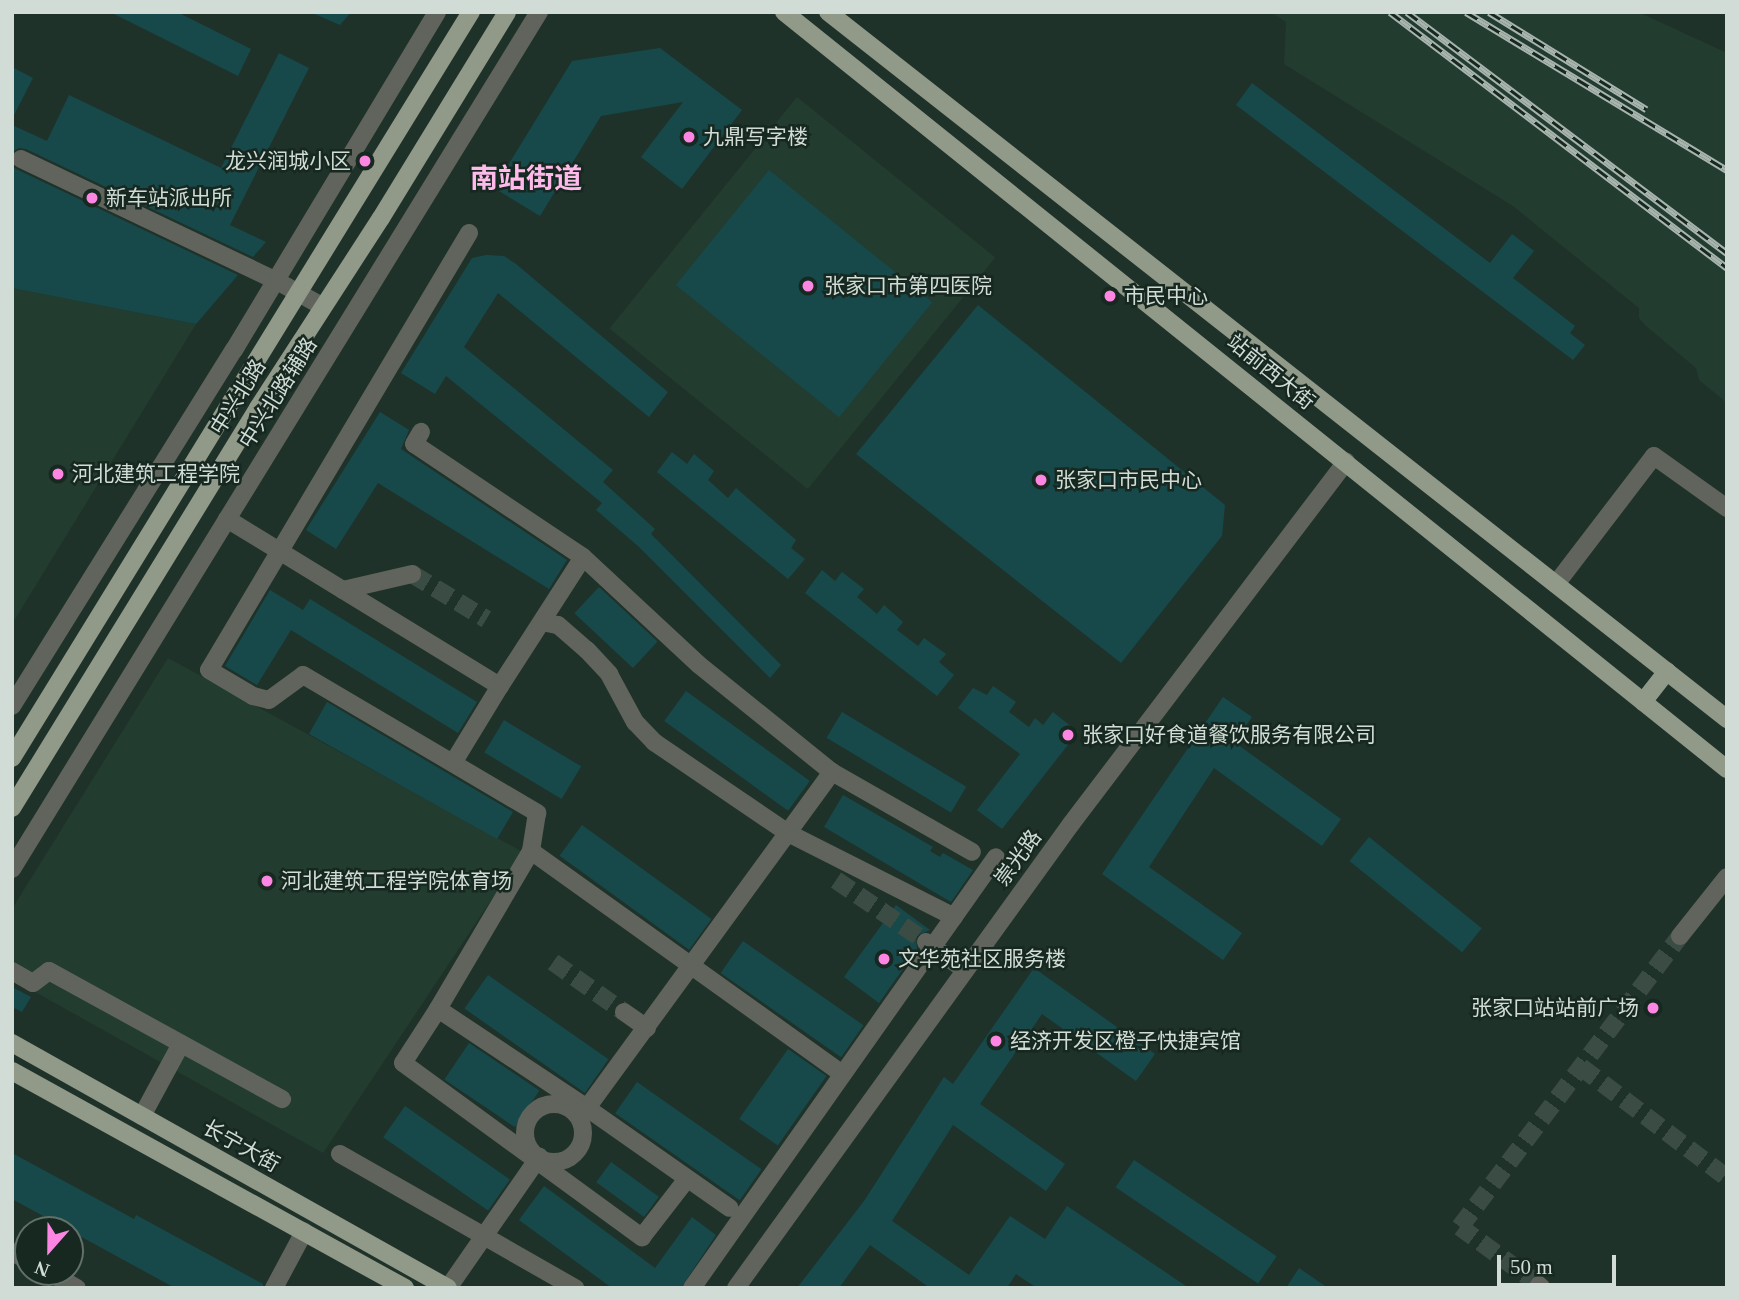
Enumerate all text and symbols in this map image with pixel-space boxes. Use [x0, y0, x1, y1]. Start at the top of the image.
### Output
place label: 九鼎写字楼 [703, 124, 808, 150]
marker: 九鼎写字楼 [681, 129, 697, 145]
place label: 龙兴润城小区 [225, 148, 351, 174]
marker: 龙兴润城小区 [357, 153, 373, 169]
district label: 南站街道 [470, 162, 582, 196]
place label: 新车站派出所 [106, 185, 232, 211]
marker: 新车站派出所 [84, 190, 100, 206]
place label: 张家口市第四医院 [824, 273, 992, 299]
marker: 张家口市第四医院 [798, 276, 818, 296]
place label: 市民中心 [1124, 283, 1208, 309]
marker: 市民中心 [1102, 288, 1118, 304]
street label: 站前西大街 [1222, 329, 1320, 415]
street label: 中兴北路辅路 [234, 333, 322, 453]
street label: 中兴北路 [205, 355, 271, 439]
place label: 河北建筑工程学院 [72, 461, 240, 487]
marker: 河北建筑工程学院 [50, 466, 66, 482]
place label: 张家口市民中心 [1055, 467, 1202, 493]
marker: 张家口市民中心 [1033, 472, 1049, 488]
place label: 张家口好食道餐饮服务有限公司 [1082, 722, 1376, 748]
marker: 张家口好食道餐饮服务有限公司 [1060, 727, 1076, 743]
street label: 崇光路 [989, 825, 1047, 891]
place label: 河北建筑工程学院体育场 [281, 868, 512, 894]
marker: 河北建筑工程学院体育场 [259, 873, 275, 889]
place label: 文华苑社区服务楼 [898, 946, 1066, 972]
marker: 文华苑社区服务楼 [876, 951, 892, 967]
place label: 张家口站站前广场 [1471, 995, 1639, 1021]
marker: 张家口站站前广场 [1645, 1000, 1661, 1016]
place label: 经济开发区橙子快捷宾馆 [1010, 1028, 1241, 1054]
marker: 经济开发区橙子快捷宾馆 [988, 1033, 1004, 1049]
street label: 长宁大街 [198, 1115, 284, 1177]
north arrow [14, 1216, 84, 1286]
scale bar [1501, 1240, 1620, 1284]
text: 50 m [1510, 1255, 1553, 1279]
text: N [32, 1257, 52, 1281]

